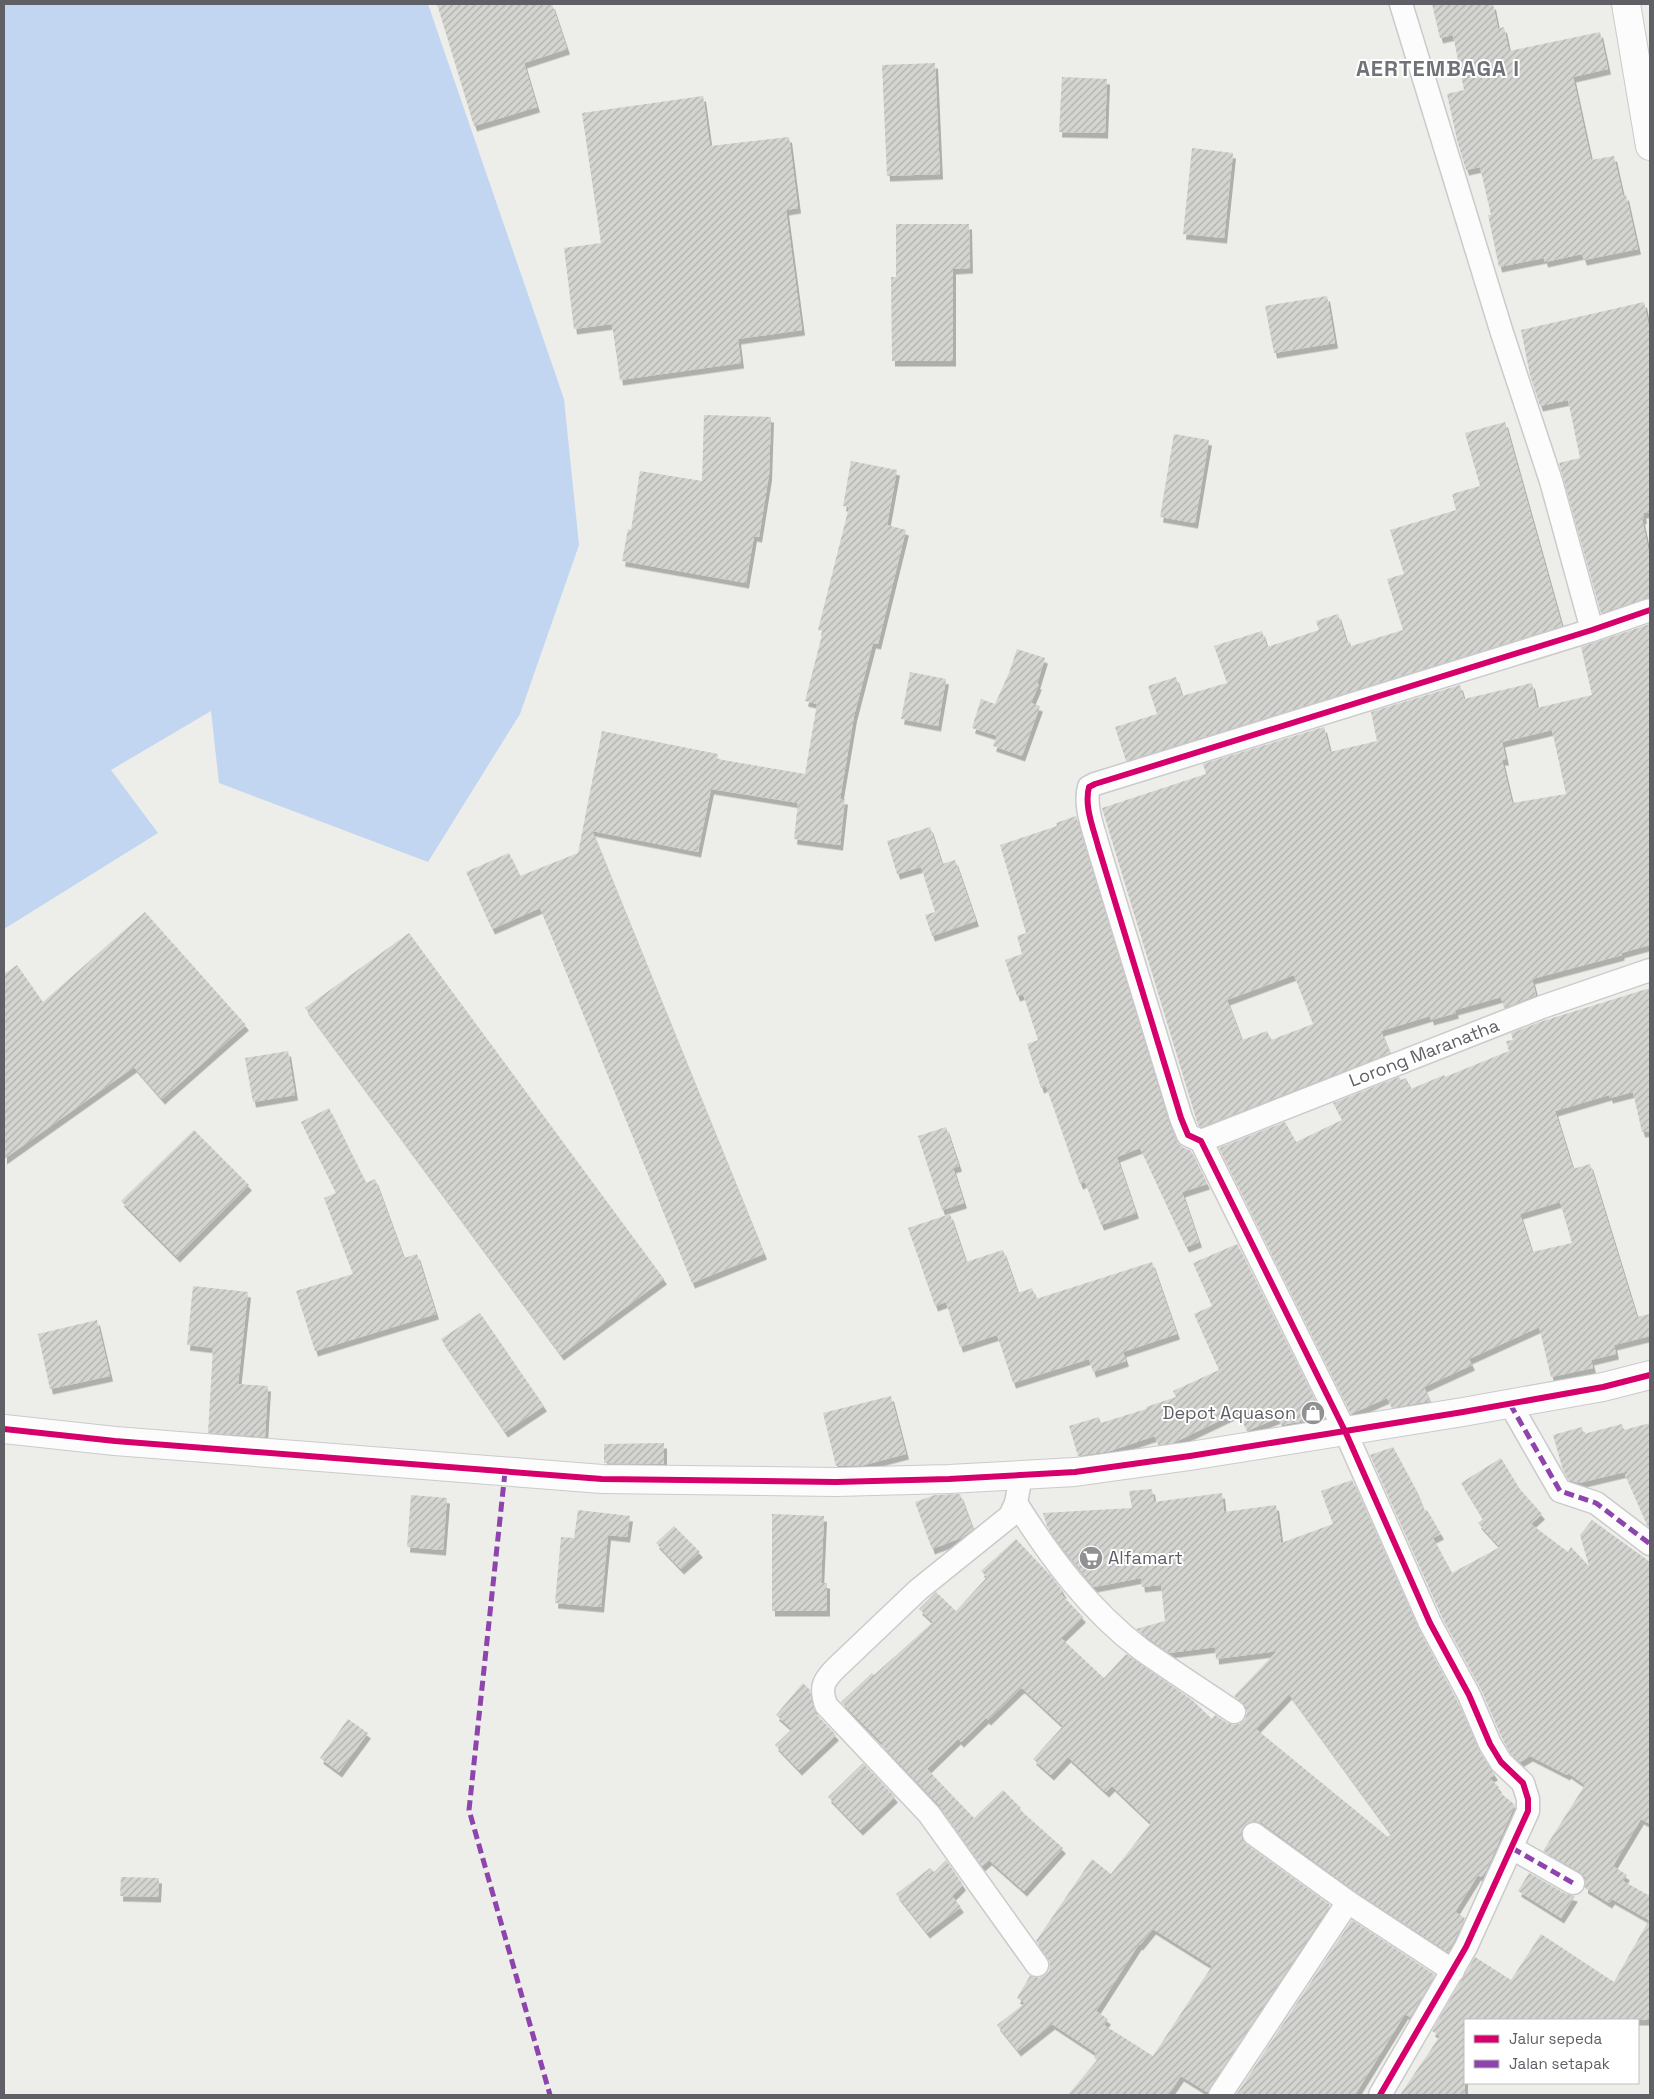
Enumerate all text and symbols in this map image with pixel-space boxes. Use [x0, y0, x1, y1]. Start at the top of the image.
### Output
district label: AERTEMBAGA I [1356, 54, 1520, 82]
street label: Lorong Maranatha [1346, 1013, 1502, 1092]
shop icon: Depot Aquason [1300, 1400, 1326, 1426]
place label: Depot Aquason [1163, 1401, 1296, 1424]
supermarket icon: Alfamart [1078, 1545, 1104, 1571]
place label: Alfamart [1108, 1546, 1183, 1569]
legend [1464, 2019, 1639, 2084]
text: Jalur sepeda [1509, 2029, 1603, 2048]
text: Jalan setapak [1509, 2054, 1610, 2073]

